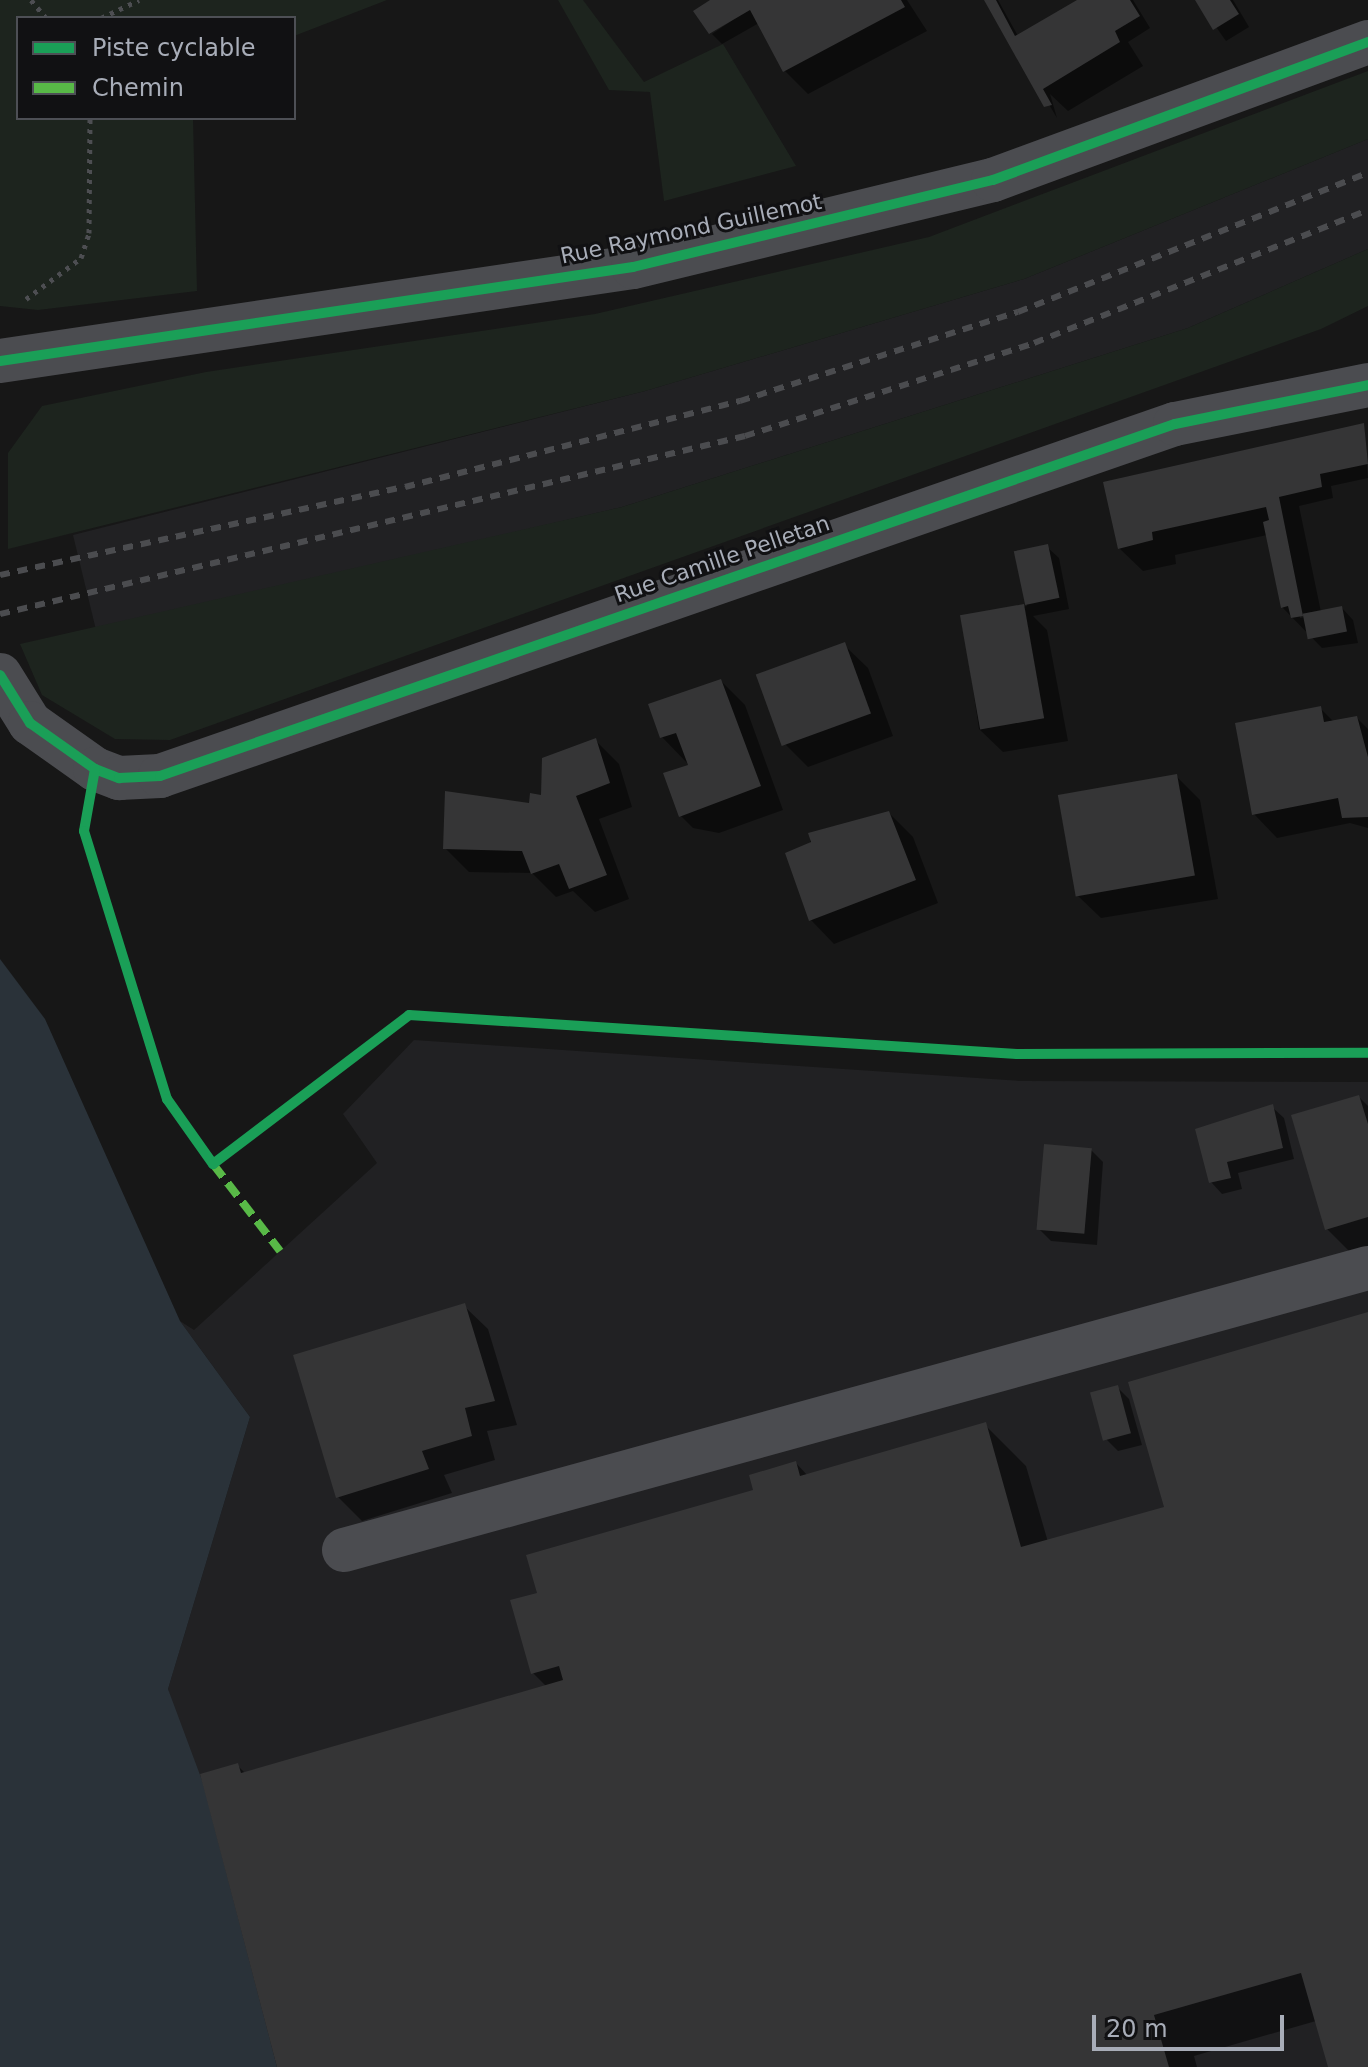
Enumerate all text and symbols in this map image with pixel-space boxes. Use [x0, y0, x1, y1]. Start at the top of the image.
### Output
legend [16, 16, 296, 120]
text: Piste cyclable [92, 34, 256, 62]
text: Chemin [92, 74, 184, 102]
street label: Rue Raymond Guillemot [558, 188, 824, 270]
street label: Rue Camille Pelletan [611, 510, 833, 608]
scale bar [1096, 1999, 1288, 2049]
text: 20 m [1106, 2015, 1168, 2043]

